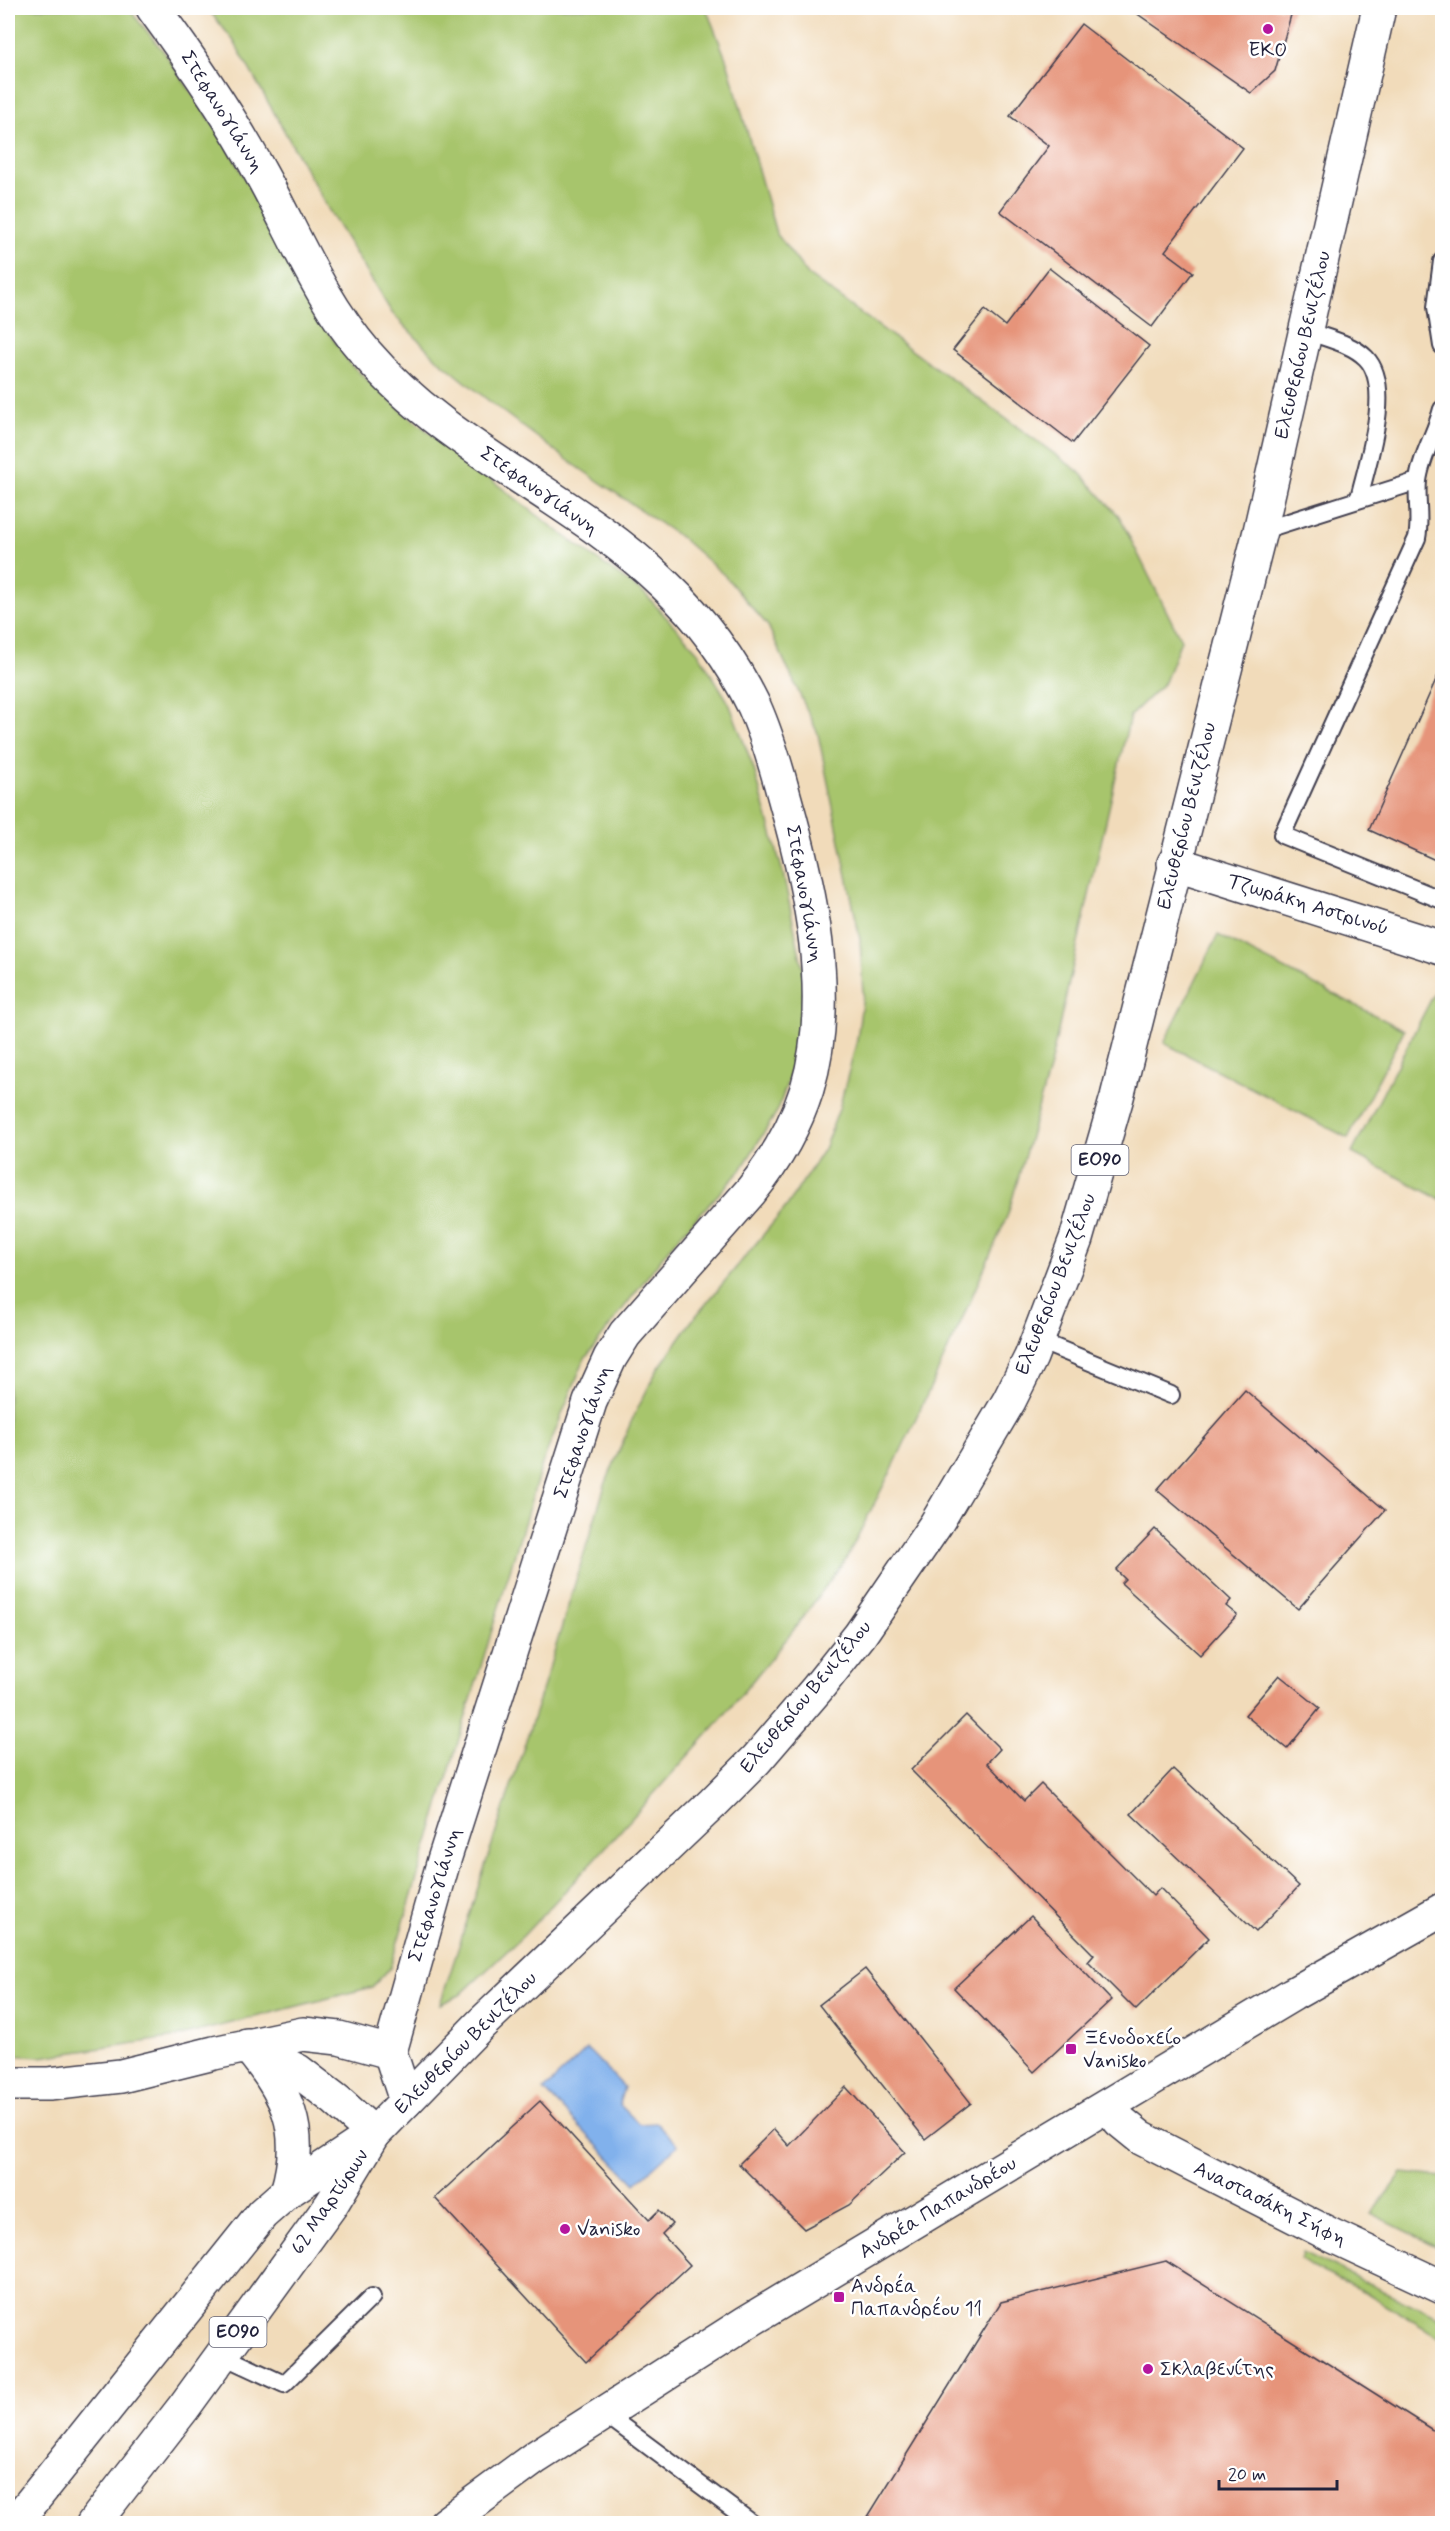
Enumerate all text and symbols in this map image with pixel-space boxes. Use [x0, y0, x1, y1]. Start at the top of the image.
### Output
marker: EKO [1261, 22, 1275, 36]
place label: EKO [1249, 37, 1287, 64]
street label: Στεφανογιάννη [174, 46, 270, 178]
street label: Ελευθερίου Βενιζέλου [1268, 249, 1338, 441]
street label: Στεφανογιάννη [474, 440, 604, 542]
street label: Ελευθερίου Βενιζέλου [1151, 720, 1223, 912]
street label: Στεφανογιάννη [779, 823, 829, 965]
street label: Τζωράκη Αστρινού [1224, 868, 1392, 942]
road number: ΕΟ90 [1072, 1145, 1128, 1175]
street label: Ελευθερίου Βενιζέλου [1009, 1190, 1103, 1378]
street label: Στεφανογιάννη [548, 1362, 618, 1502]
street label: Ελευθερίου Βενιζέλου [734, 1615, 878, 1779]
street label: Στεφανογιάννη [402, 1825, 468, 1965]
street label: Ελευθερίου Βενιζέλου [389, 1966, 543, 2120]
place label: Ξενοδοχείο Vanisko [1083, 2025, 1181, 2075]
marker: Ξενοδοχείο Vanisko [1064, 2042, 1078, 2056]
street label: 62 Μαρτύρων [285, 2144, 375, 2260]
street label: Ανδρέα Παπανδρέου [854, 2150, 1022, 2266]
street label: Αναστασάκη Σήφη [1189, 2155, 1351, 2253]
place label: Vanisko [577, 2216, 640, 2243]
marker: Vanisko [558, 2222, 572, 2236]
place label: Ανδρέα Παπανδρέου 11 [851, 2273, 982, 2323]
marker: Ανδρέα Παπανδρέου 11 [832, 2290, 846, 2304]
road number: ΕΟ90 [210, 2317, 266, 2347]
place label: Σκλαβενίτης [1160, 2356, 1274, 2383]
marker: Σκλαβενίτης [1141, 2362, 1155, 2376]
scale bar [1219, 2453, 1338, 2491]
text: 20 m [1228, 2463, 1266, 2487]

